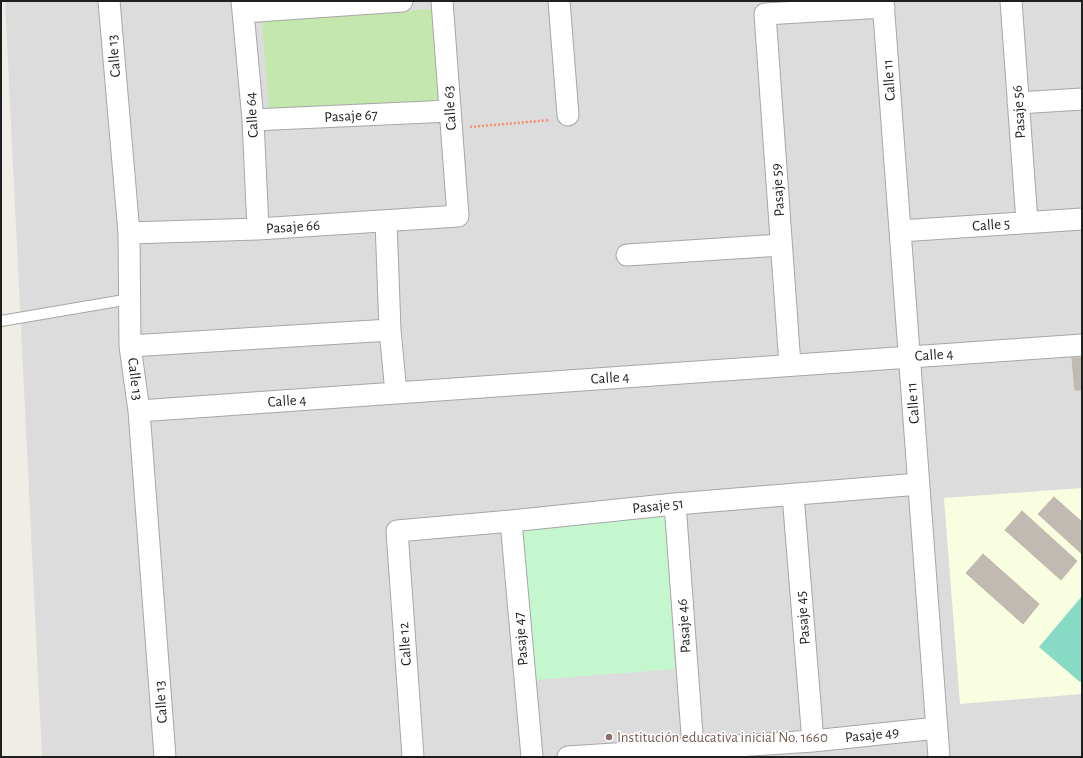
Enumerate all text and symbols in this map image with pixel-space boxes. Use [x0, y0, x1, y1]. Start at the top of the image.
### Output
street label: Calle 13 [103, 34, 125, 78]
street label: Calle 11 [879, 58, 899, 102]
street label: Calle 63 [439, 85, 461, 131]
street label: Pasaje 56 [1008, 85, 1030, 139]
street label: Calle 64 [241, 92, 263, 138]
street label: Pasaje 67 [324, 106, 378, 126]
street label: Pasaje 59 [767, 163, 789, 217]
street label: Calle 5 [972, 215, 1010, 235]
street label: Pasaje 66 [265, 216, 321, 238]
street label: Calle 4 [914, 345, 954, 365]
street label: Calle 13 [123, 357, 147, 401]
street label: Calle 4 [590, 368, 630, 388]
street label: Calle 11 [903, 381, 923, 425]
street label: Calle 4 [267, 391, 307, 411]
street label: Pasaje 51 [631, 494, 685, 518]
street label: Pasaje 45 [792, 590, 814, 646]
street label: Pasaje 46 [673, 598, 695, 654]
street label: Pasaje 47 [510, 611, 532, 667]
street label: Calle 12 [395, 622, 415, 666]
street label: Calle 13 [151, 680, 171, 724]
street label: Pasaje 49 [844, 723, 900, 747]
place label: Institución educativa inicial No. 1660 [617, 728, 828, 746]
marker: Institución educativa inicial No. 1660 [604, 732, 614, 742]

